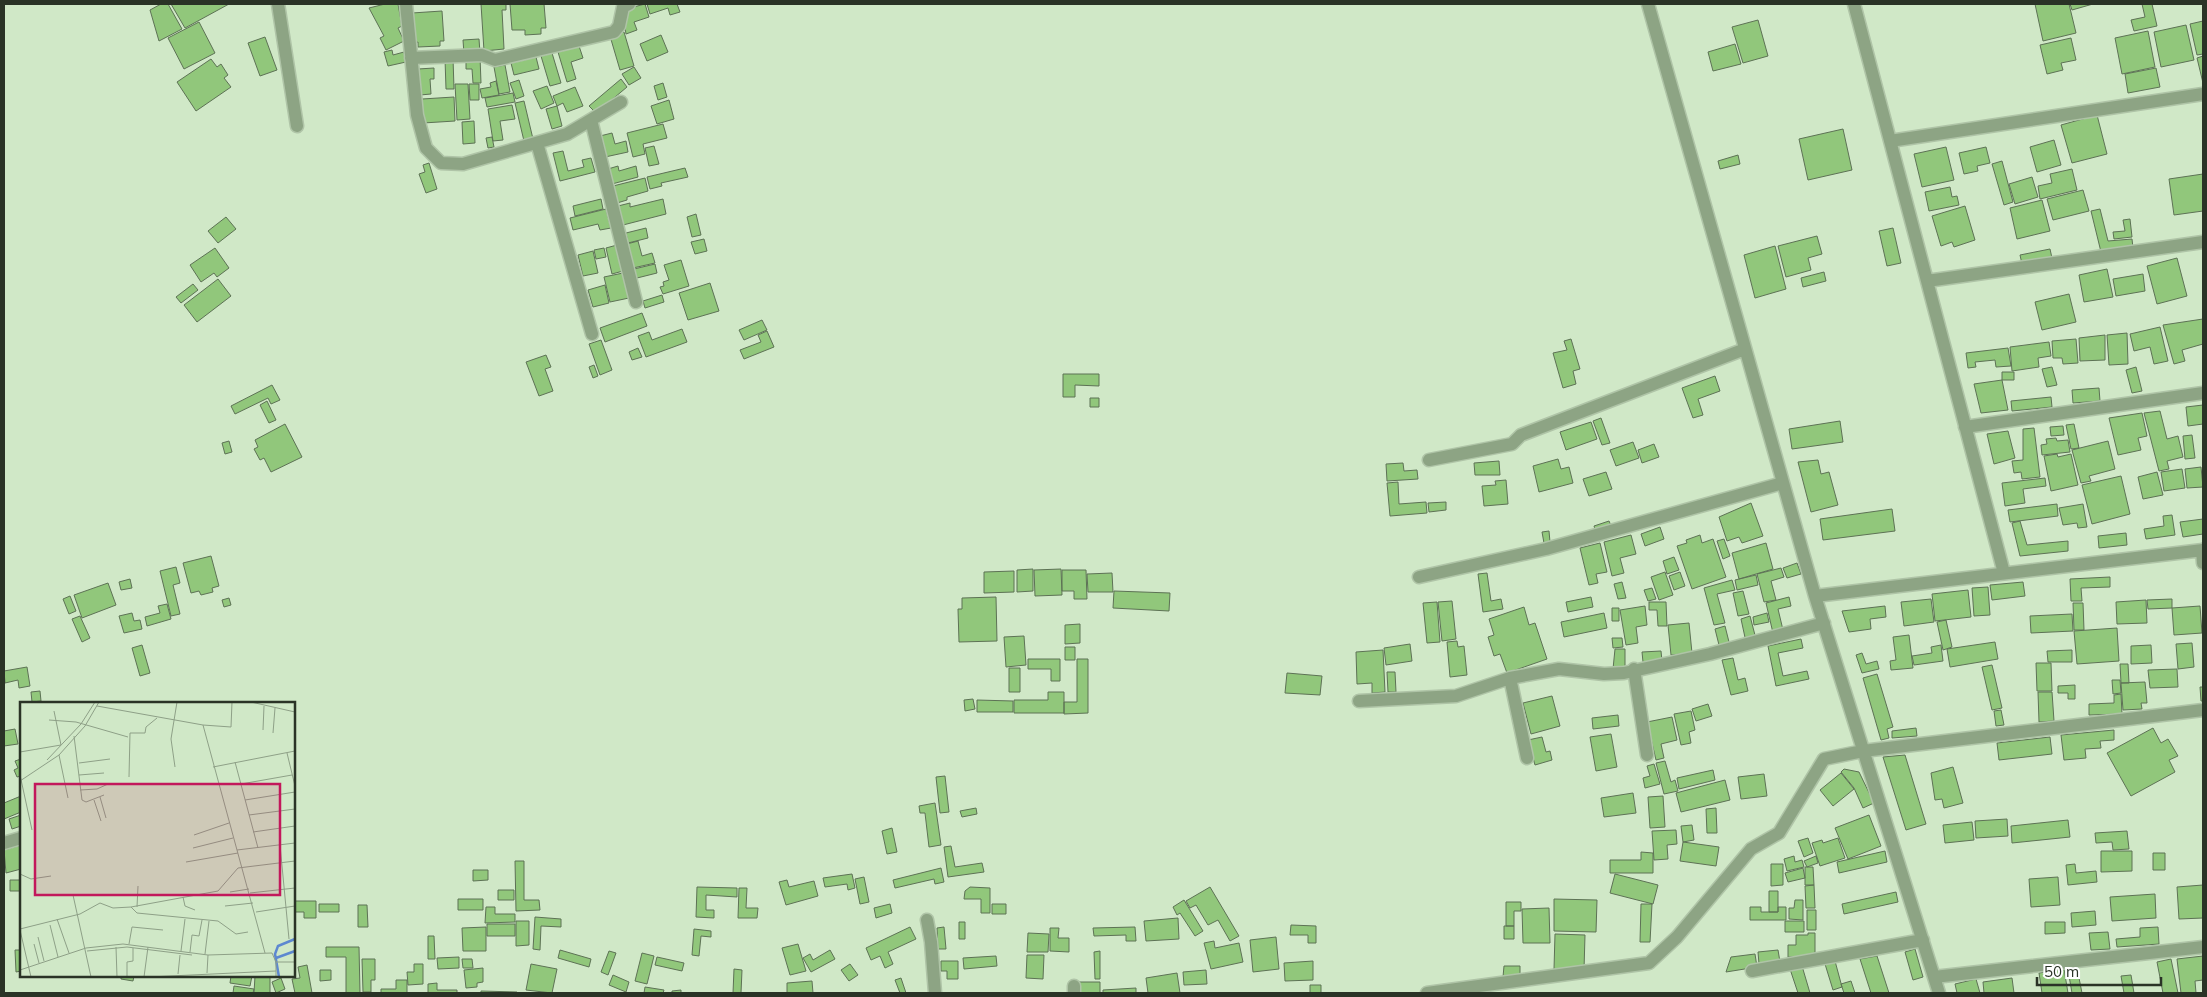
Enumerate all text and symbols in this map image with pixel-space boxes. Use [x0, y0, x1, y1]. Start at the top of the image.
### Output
inset map [20, 702, 295, 977]
scale bar [2037, 954, 2161, 986]
text: 50 m [2044, 962, 2079, 981]

